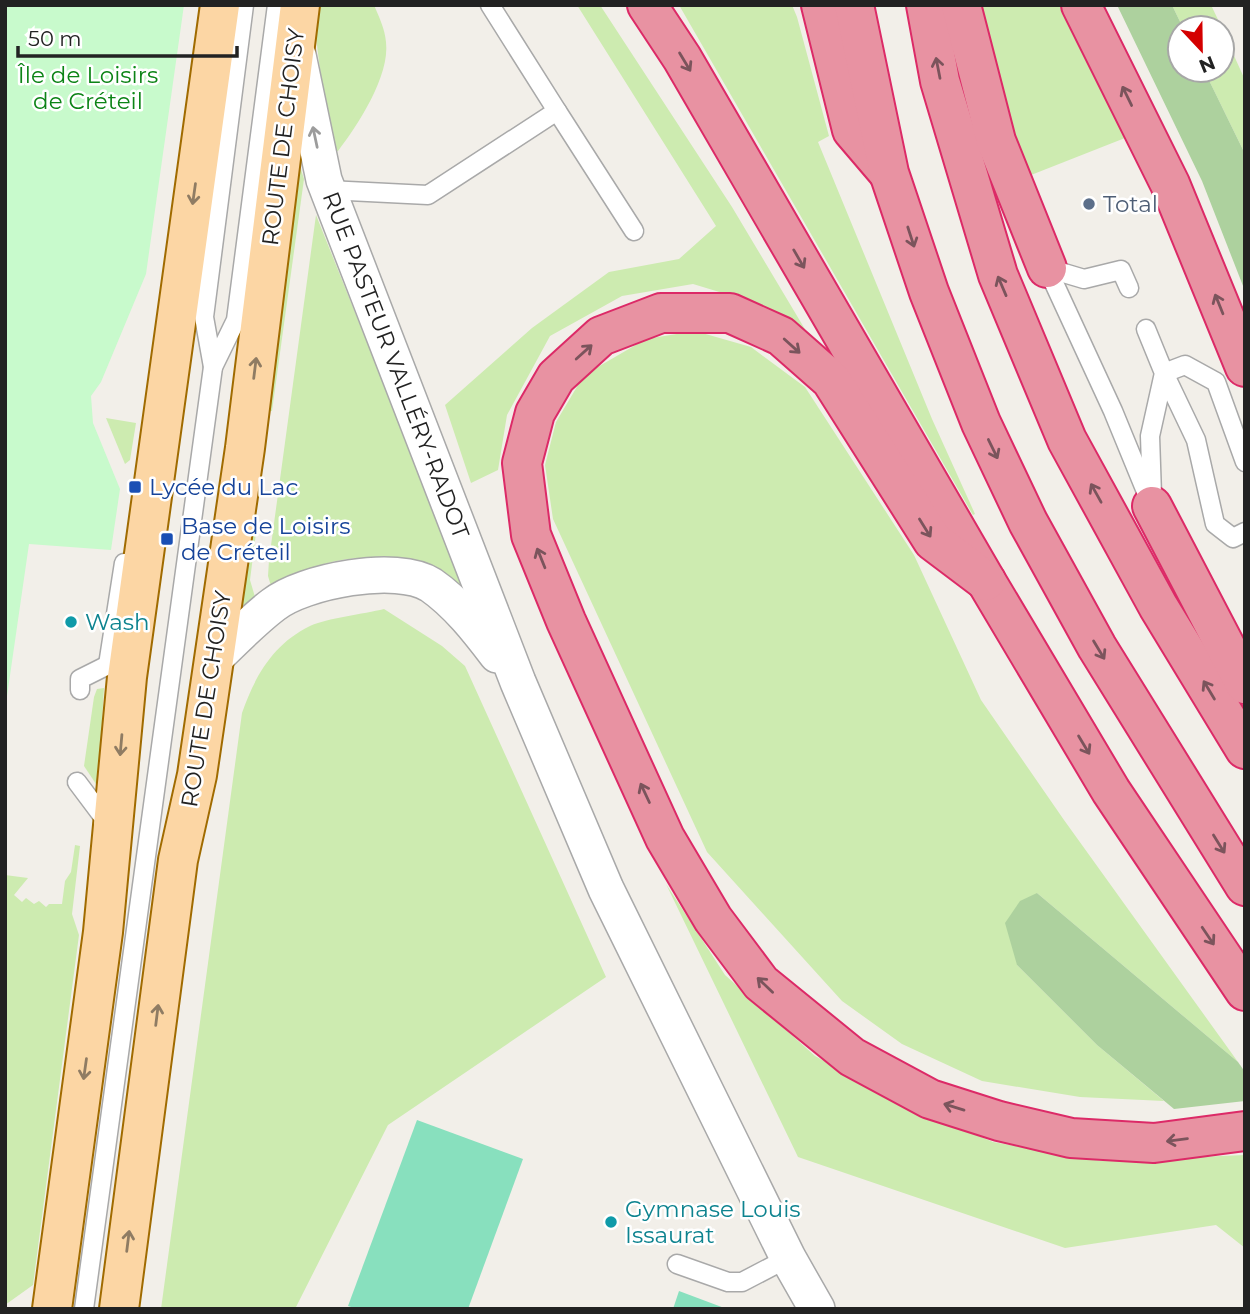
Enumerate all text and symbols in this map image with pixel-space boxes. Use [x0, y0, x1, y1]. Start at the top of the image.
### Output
scale bar [18, 14, 236, 58]
north arrow [1166, 14, 1236, 84]
text: 50 m [28, 26, 82, 51]
street label: ROUTE DE CHOISY [256, 26, 310, 247]
text: N [1196, 51, 1219, 78]
one-way arrow [678, 52, 692, 72]
one-way arrow [931, 57, 944, 80]
park label: Île de Loisirs de Créteil [17, 61, 158, 115]
one-way arrow [1119, 86, 1133, 107]
one-way arrow [308, 126, 322, 149]
one-way arrow [187, 182, 200, 205]
street label: RUE PASTEUR VALLÉRY-RADOT [317, 188, 476, 543]
place label: Total [1103, 190, 1158, 218]
marker: Total [1081, 196, 1097, 212]
one-way arrow [905, 226, 918, 248]
one-way arrow [792, 248, 806, 268]
one-way arrow [995, 276, 1008, 297]
one-way arrow [1212, 294, 1225, 316]
one-way arrow [783, 338, 801, 354]
one-way arrow [575, 344, 592, 361]
one-way arrow [249, 358, 262, 380]
one-way arrow [987, 438, 1001, 459]
place label: Lycée du Lac [149, 473, 298, 501]
marker: Lycée du Lac [127, 479, 143, 495]
one-way arrow [1089, 483, 1102, 504]
place label: Base de Loisirs de Créteil [181, 512, 350, 566]
one-way arrow [919, 518, 933, 538]
marker: Base de Loisirs de Créteil [159, 531, 175, 547]
one-way arrow [533, 548, 546, 569]
street label: ROUTE DE CHOISY [175, 589, 237, 809]
place label: Wash [85, 608, 150, 636]
marker: Wash [63, 614, 79, 630]
one-way arrow [1093, 640, 1107, 660]
one-way arrow [1202, 681, 1216, 701]
one-way arrow [114, 734, 127, 756]
one-way arrow [1077, 734, 1091, 754]
one-way arrow [638, 783, 651, 804]
one-way arrow [1212, 833, 1226, 853]
one-way arrow [1201, 925, 1215, 945]
one-way arrow [757, 976, 774, 993]
one-way arrow [151, 1005, 164, 1027]
one-way arrow [78, 1057, 91, 1080]
one-way arrow [943, 1100, 965, 1113]
one-way arrow [1166, 1133, 1189, 1146]
place label: Gymnase Louis Issaurat [625, 1195, 801, 1249]
marker: Gymnase Louis Issaurat [603, 1214, 619, 1230]
one-way arrow [121, 1230, 134, 1253]

